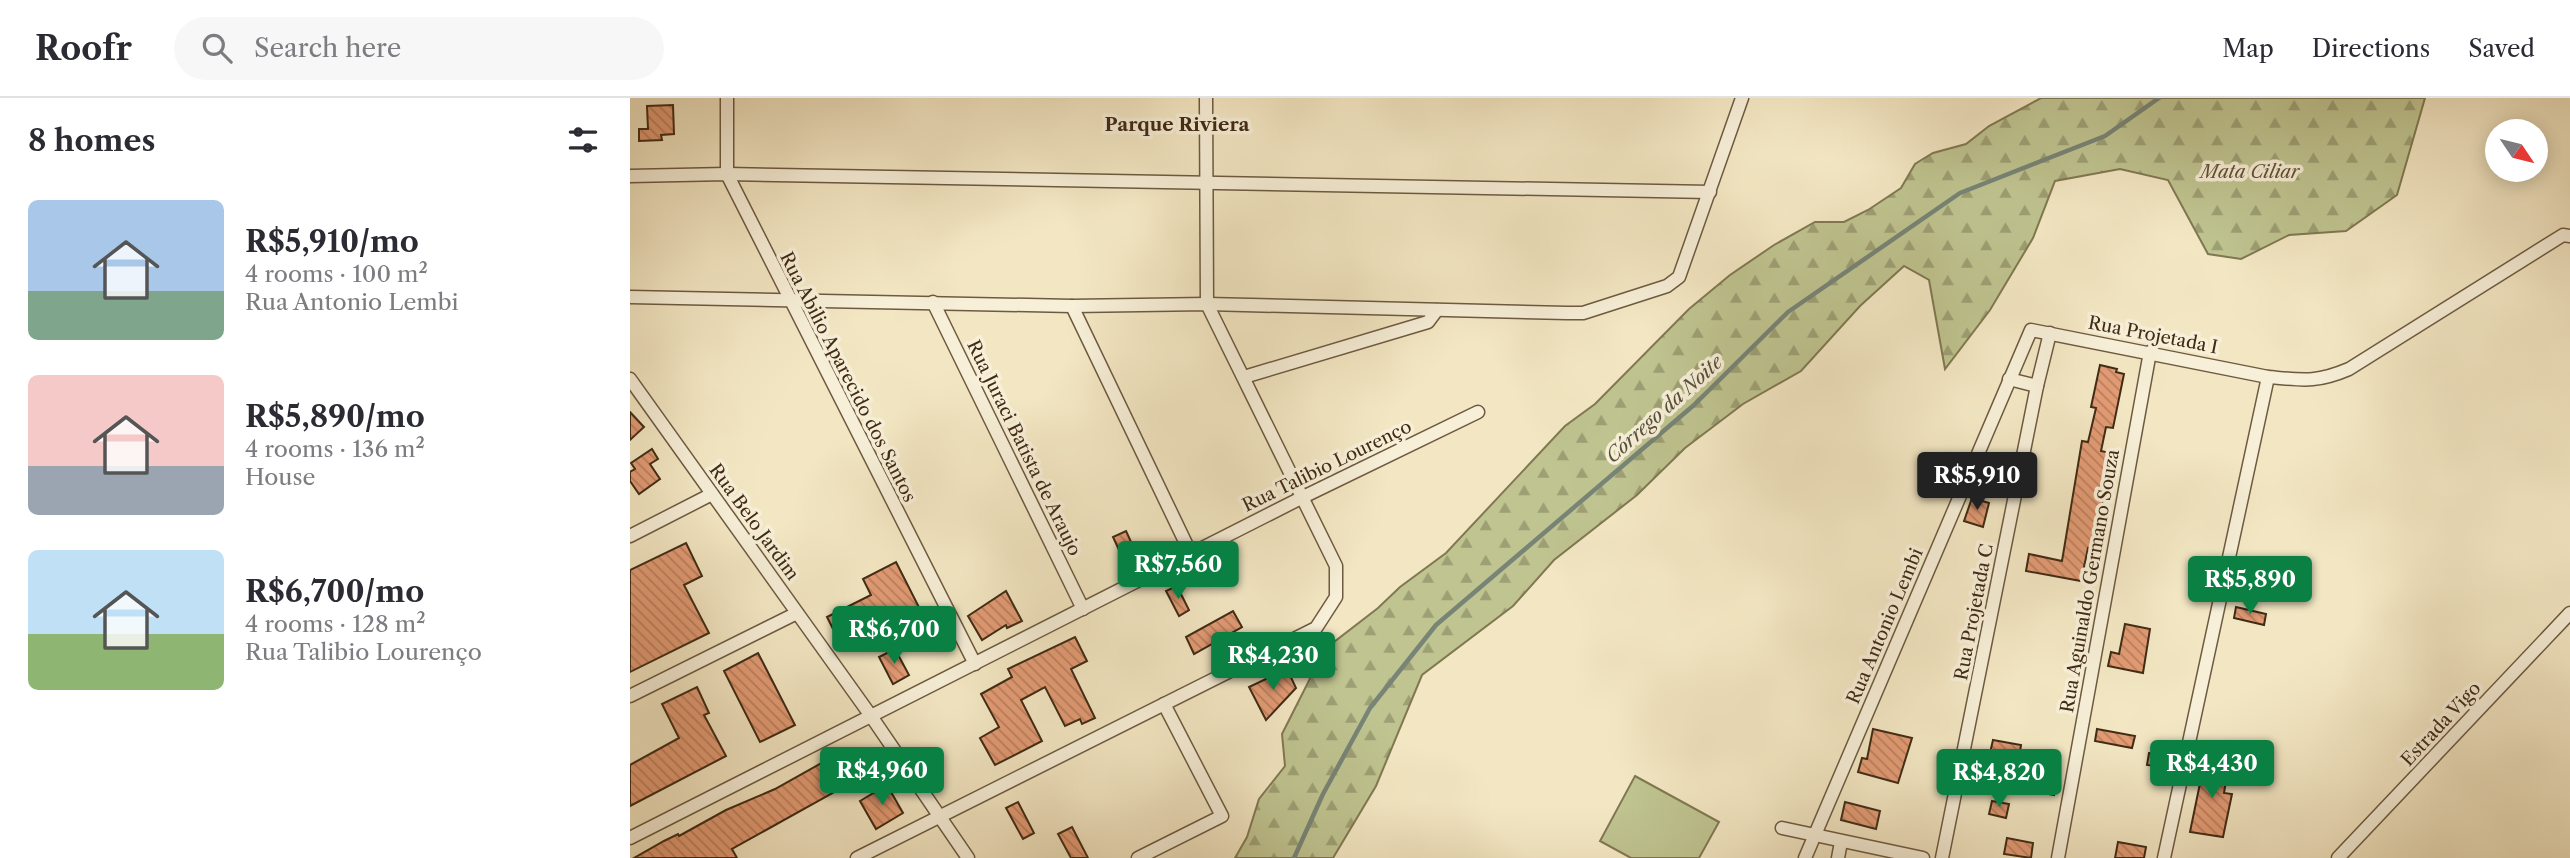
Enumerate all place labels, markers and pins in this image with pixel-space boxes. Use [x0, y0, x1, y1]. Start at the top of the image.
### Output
pin: R$5,910 [1912, 452, 2042, 512]
pin: R$7,560 [1113, 542, 1243, 601]
pin: R$5,890 [2185, 556, 2315, 616]
pin: R$6,700 [829, 606, 959, 666]
pin: R$4,230 [1208, 632, 1338, 692]
pin: R$4,430 [2147, 740, 2277, 800]
pin: R$4,960 [817, 748, 947, 807]
pin: R$4,820 [1934, 750, 2064, 809]

